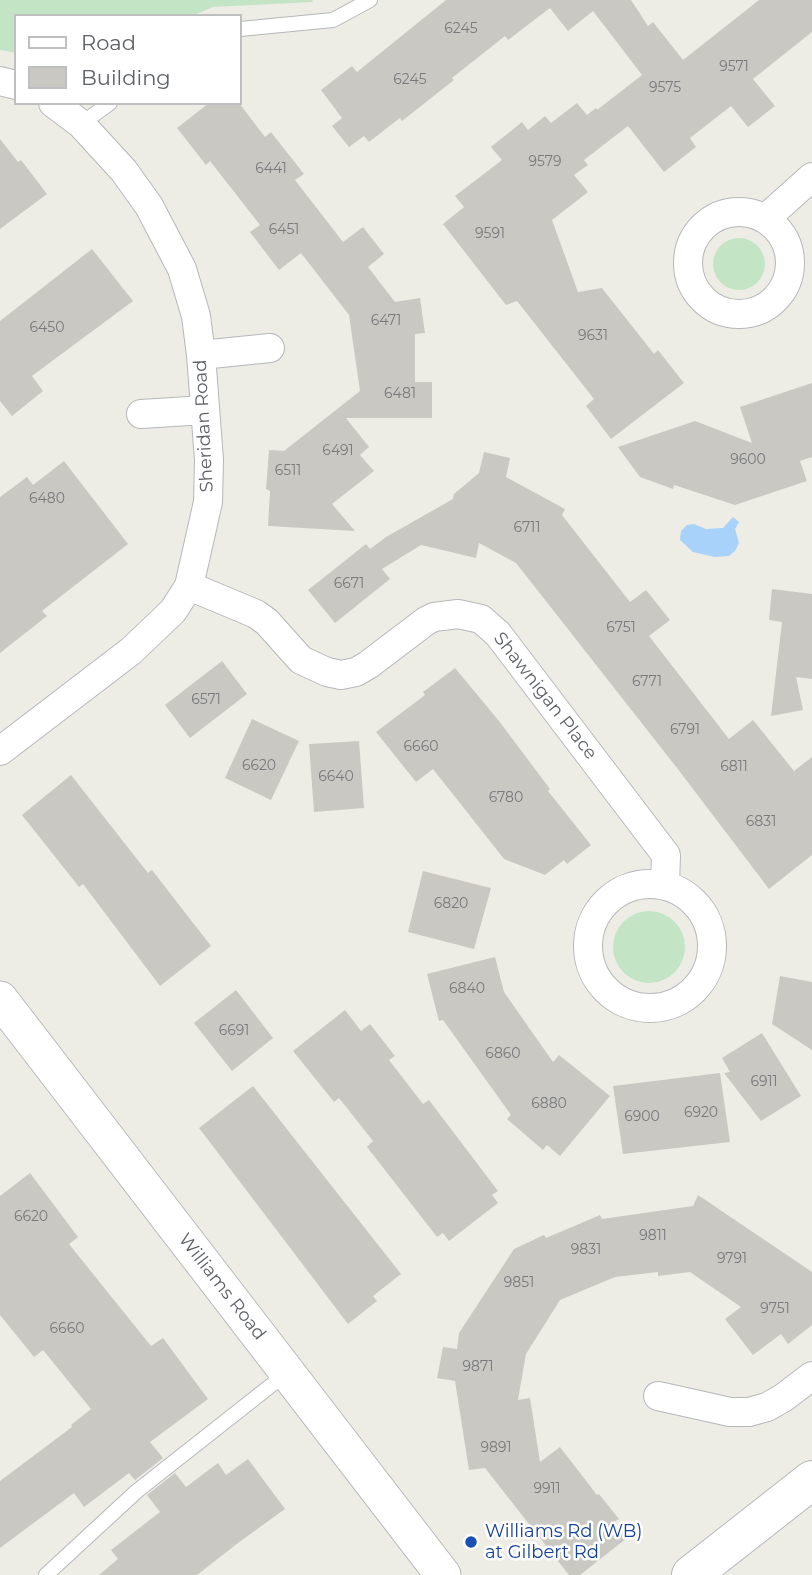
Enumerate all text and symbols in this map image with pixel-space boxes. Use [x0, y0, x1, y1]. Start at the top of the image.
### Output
legend [14, 14, 242, 105]
house number: 6245 [444, 21, 478, 37]
text: Road [81, 30, 136, 55]
house number: 9571 [719, 59, 749, 75]
text: Building [81, 65, 171, 90]
house number: 6245 [393, 72, 427, 88]
house number: 9575 [649, 80, 681, 96]
house number: 9579 [528, 154, 562, 170]
house number: 6441 [255, 161, 287, 177]
house number: 6451 [269, 222, 299, 238]
house number: 9591 [475, 226, 505, 242]
house number: 6471 [371, 313, 401, 329]
house number: 6450 [30, 320, 64, 336]
house number: 9631 [578, 328, 608, 344]
street label: Sheridan Road [190, 359, 218, 493]
house number: 6481 [384, 386, 416, 402]
house number: 6491 [322, 443, 354, 459]
house number: 9600 [730, 452, 766, 468]
house number: 6511 [275, 463, 301, 479]
house number: 6480 [29, 491, 65, 507]
house number: 6711 [514, 520, 540, 536]
house number: 6671 [334, 576, 364, 592]
house number: 6751 [606, 620, 636, 636]
street label: Shawnigan Place [489, 628, 601, 764]
house number: 6771 [632, 674, 662, 690]
house number: 6571 [191, 692, 221, 708]
house number: 6791 [670, 722, 700, 738]
house number: 6660 [404, 739, 438, 755]
house number: 6620 [242, 758, 276, 774]
house number: 6811 [720, 759, 748, 775]
house number: 6640 [318, 769, 354, 785]
house number: 6780 [489, 790, 523, 806]
house number: 6831 [746, 814, 776, 830]
house number: 6820 [434, 896, 468, 912]
house number: 6840 [449, 981, 485, 997]
house number: 6691 [219, 1023, 249, 1039]
house number: 6860 [485, 1046, 521, 1062]
house number: 6911 [750, 1074, 778, 1090]
house number: 6880 [531, 1096, 567, 1112]
house number: 6920 [684, 1105, 718, 1121]
house number: 6900 [624, 1109, 660, 1125]
house number: 6620 [14, 1209, 48, 1225]
house number: 9811 [639, 1228, 667, 1244]
street label: Williams Road [174, 1229, 270, 1345]
house number: 9831 [571, 1242, 601, 1258]
house number: 9791 [717, 1251, 747, 1267]
house number: 9851 [504, 1275, 534, 1291]
house number: 9751 [760, 1301, 790, 1317]
house number: 6660 [50, 1321, 84, 1337]
house number: 9871 [463, 1359, 493, 1375]
house number: 9891 [480, 1440, 512, 1456]
house number: 9911 [533, 1481, 561, 1497]
place label: Williams Rd (WB) at Gilbert Rd [485, 1521, 642, 1564]
marker: Williams Rd (WB) at Gilbert Rd [463, 1534, 479, 1550]

